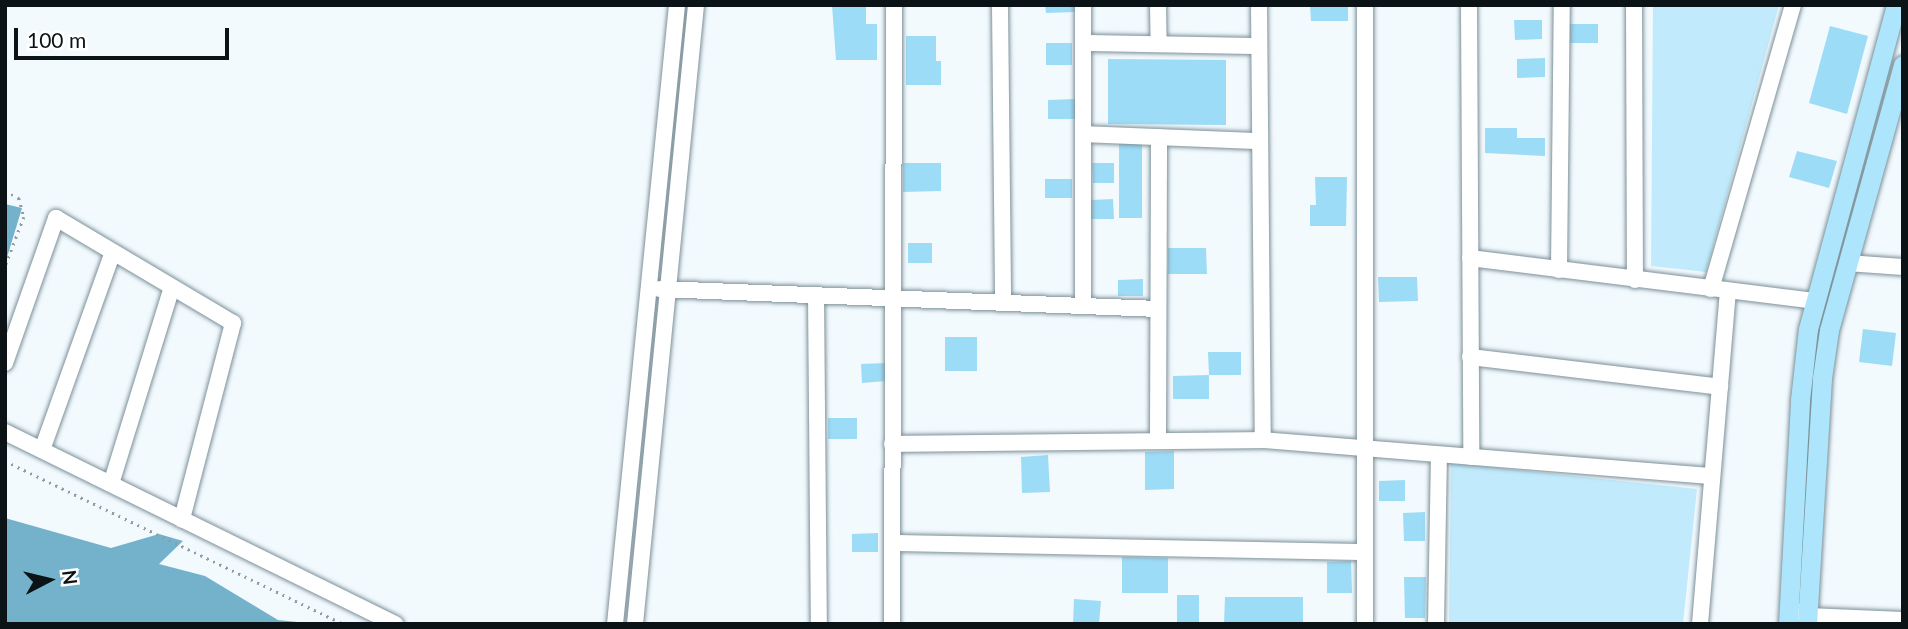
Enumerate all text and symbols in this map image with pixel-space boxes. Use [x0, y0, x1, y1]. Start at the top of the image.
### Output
scale bar [18, 14, 233, 58]
text: 100 m [27, 27, 86, 52]
north arrow [14, 545, 84, 615]
text: N [58, 569, 83, 586]

